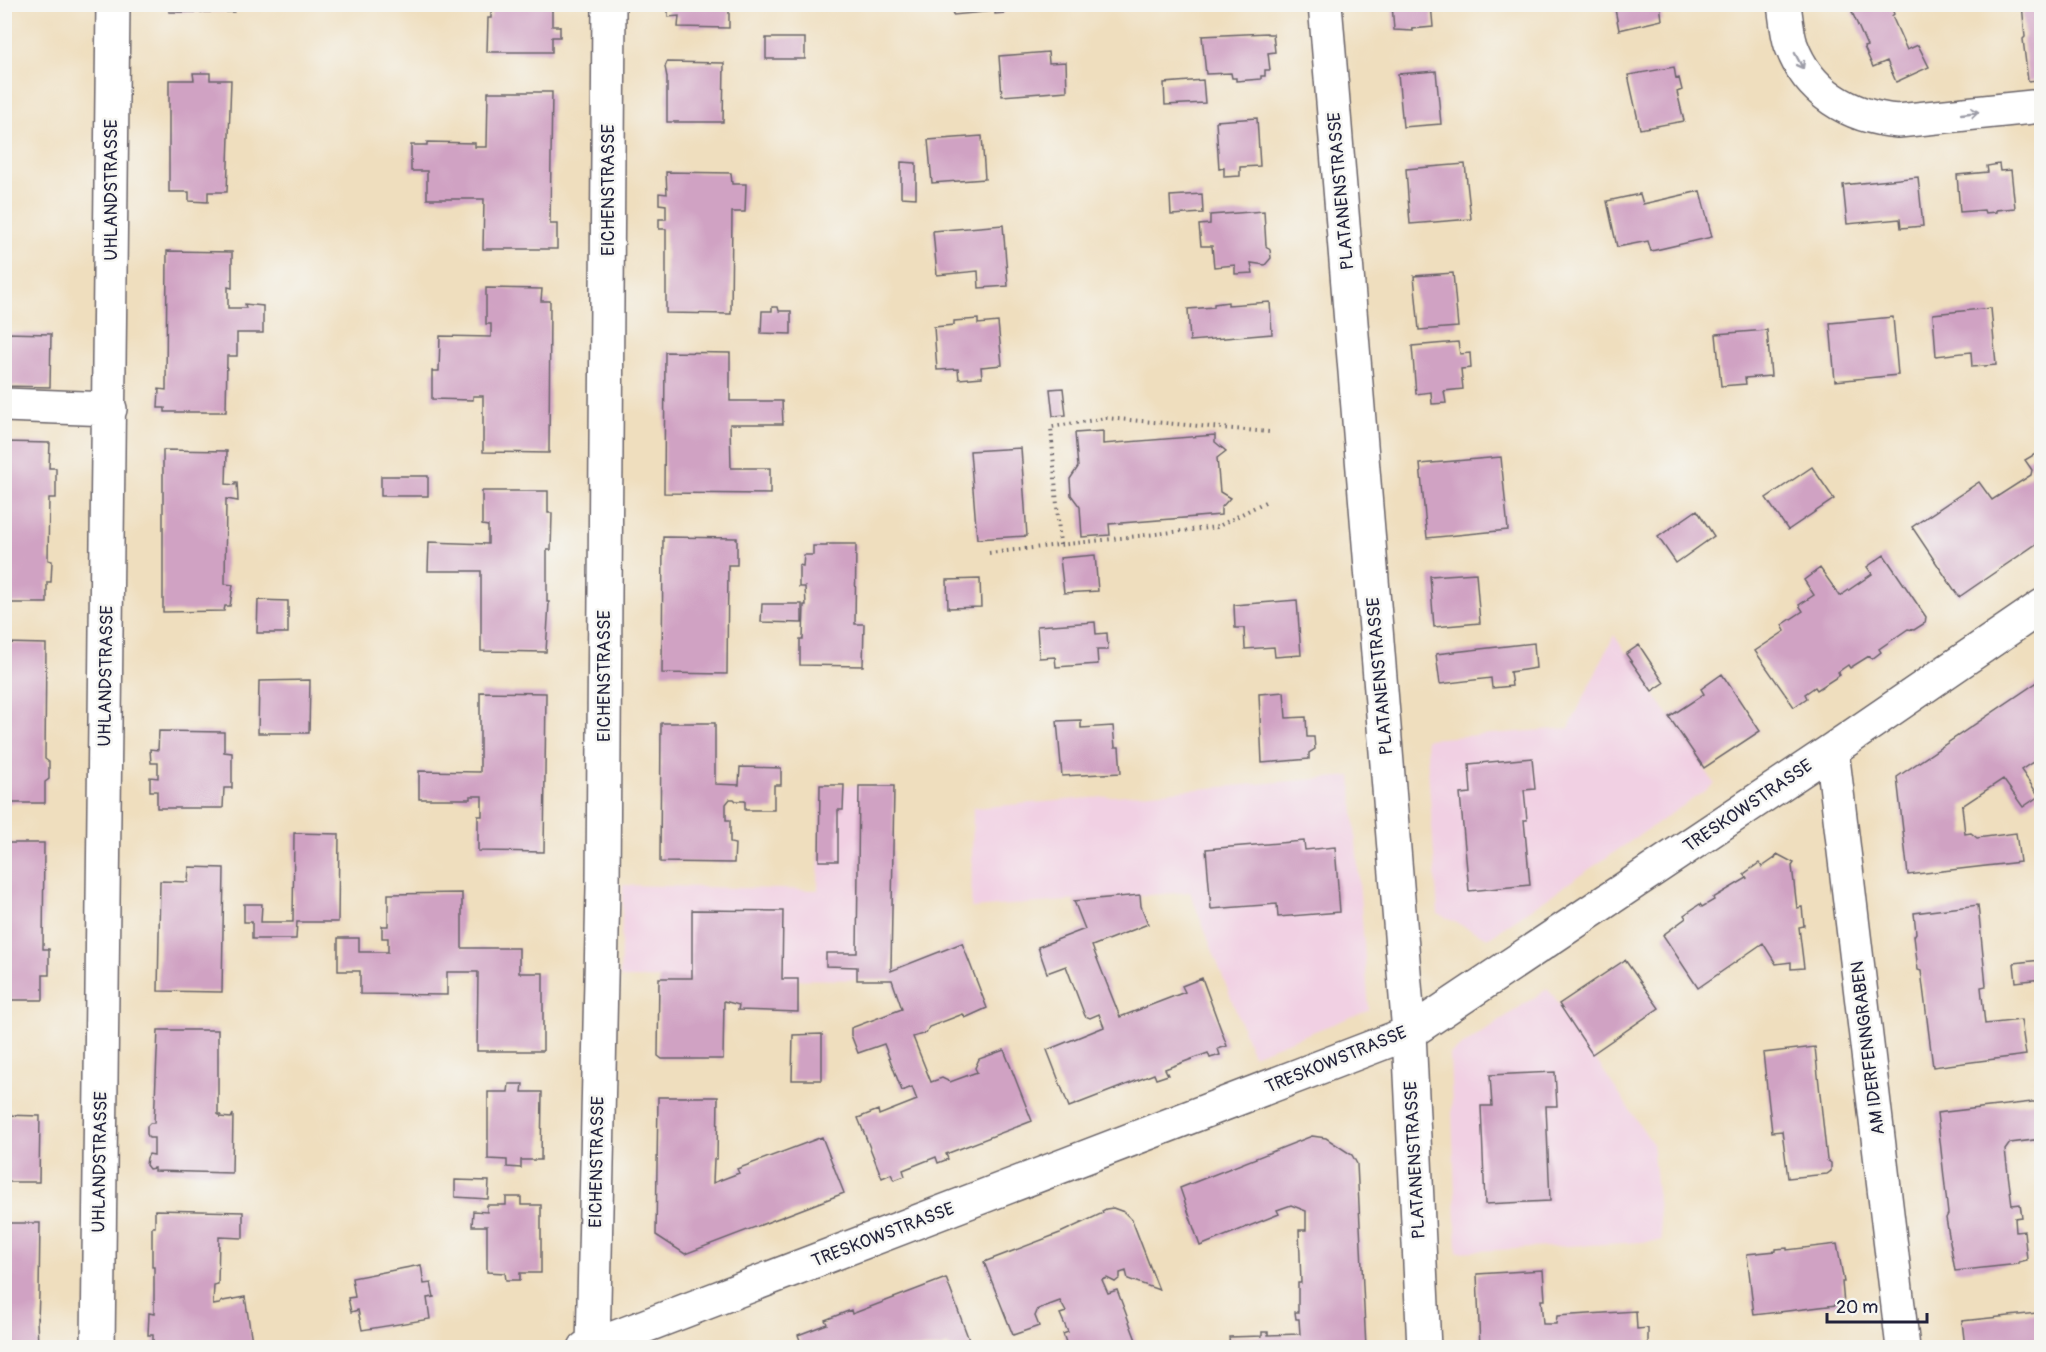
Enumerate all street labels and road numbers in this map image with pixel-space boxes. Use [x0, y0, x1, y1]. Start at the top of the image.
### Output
street label: PLATANENSTRASSE [1323, 111, 1359, 271]
street label: UHLANDSTRASSE [100, 119, 123, 261]
street label: EICHENSTRASSE [597, 124, 620, 256]
street label: PLATANENSTRASSE [1362, 596, 1398, 756]
street label: UHLANDSTRASSE [93, 605, 119, 747]
street label: EICHENSTRASSE [593, 610, 616, 742]
street label: TRESKOWSTRASSE [1679, 754, 1817, 858]
street label: AM IDERFENNGRABEN [1846, 960, 1890, 1136]
street label: TRESKOWSTRASSE [1262, 1021, 1410, 1099]
street label: PLATANENSTRASSE [1399, 1080, 1431, 1240]
street label: UHLANDSTRASSE [87, 1091, 113, 1233]
street label: EICHENSTRASSE [584, 1096, 610, 1228]
street label: TRESKOWSTRASSE [808, 1197, 958, 1273]

